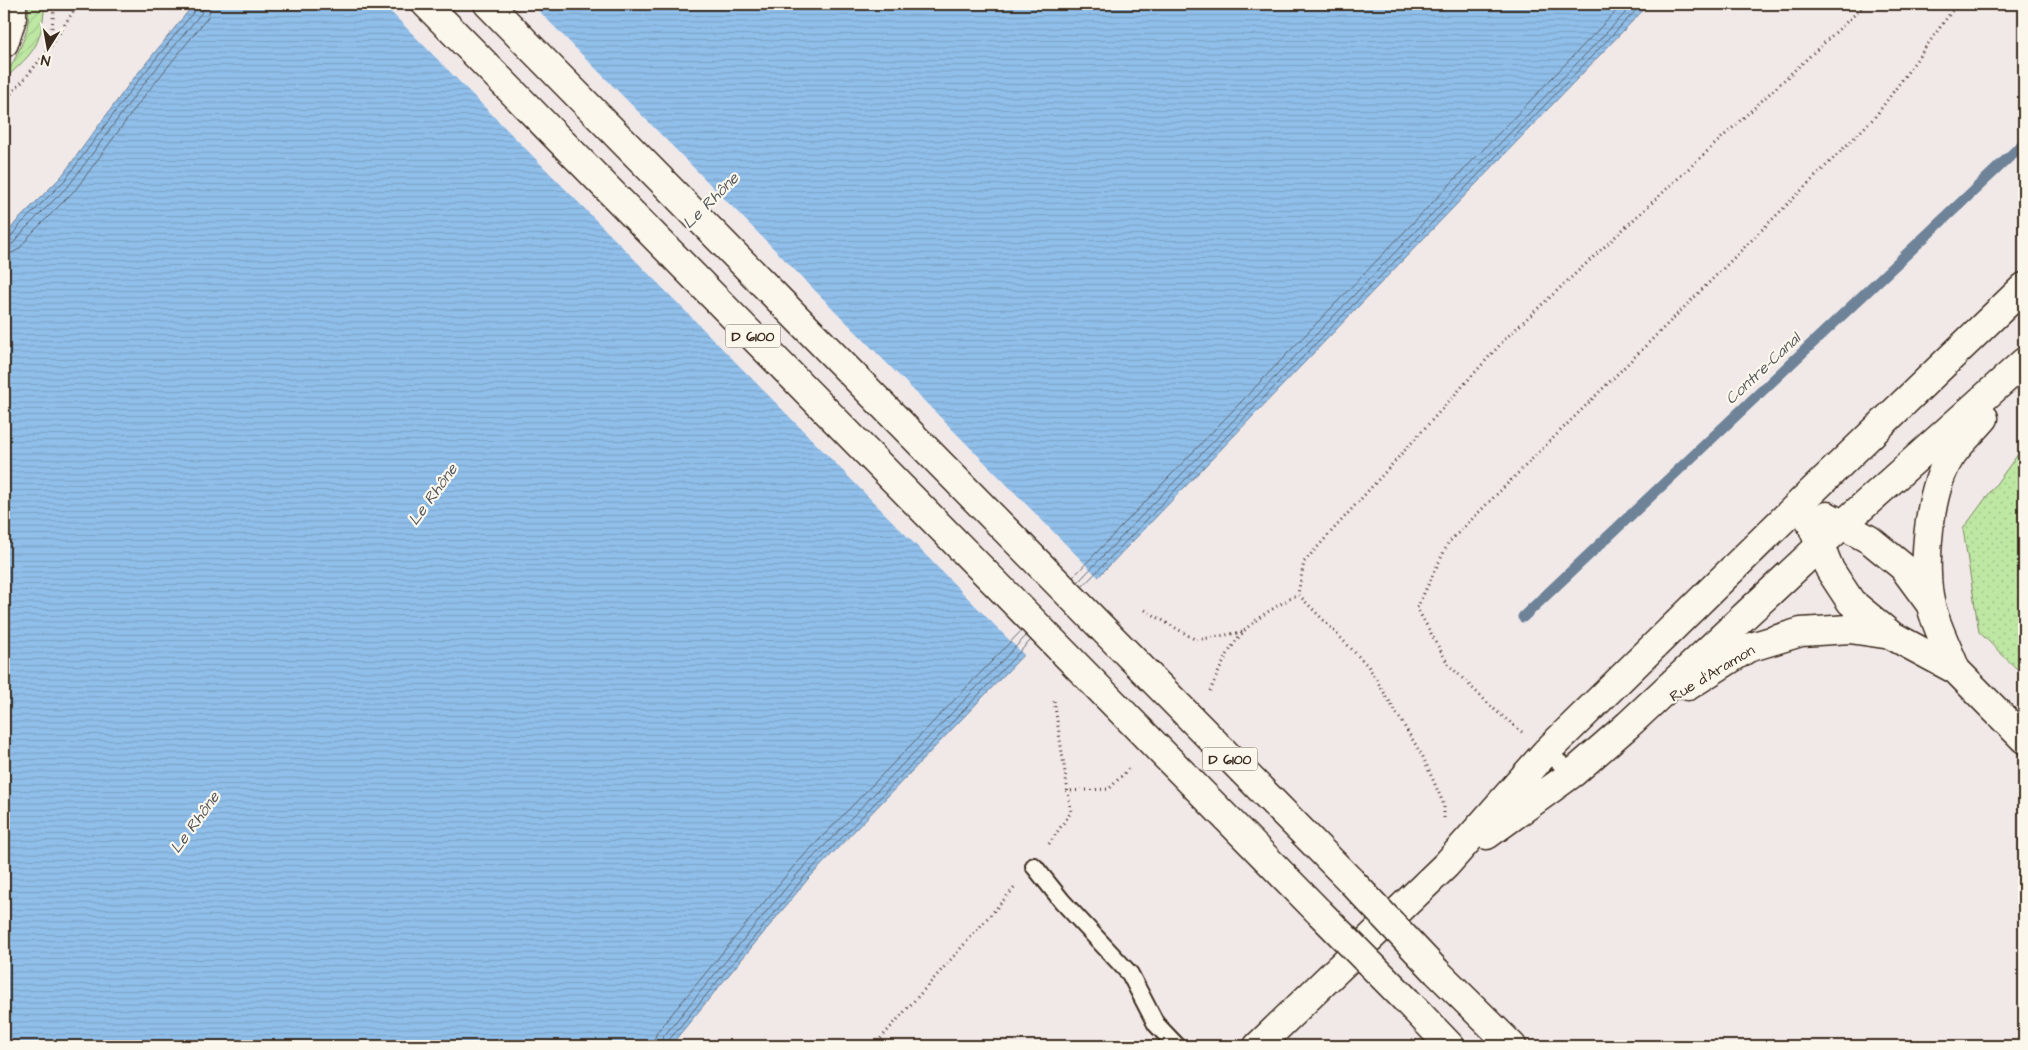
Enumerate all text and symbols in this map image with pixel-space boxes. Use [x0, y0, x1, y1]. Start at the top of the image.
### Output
north arrow [22, 22, 72, 72]
text: N [39, 49, 52, 70]
water label: Le Rhône [678, 167, 745, 234]
road number: D 6100 [726, 324, 780, 348]
water label: Contre-Canal [1720, 326, 1807, 409]
water label: Le Rhône [403, 458, 463, 530]
street label: Rue d'Aramon [1666, 640, 1759, 707]
road number: D 6100 [1202, 748, 1258, 771]
water label: Le Rhône [165, 786, 225, 858]

